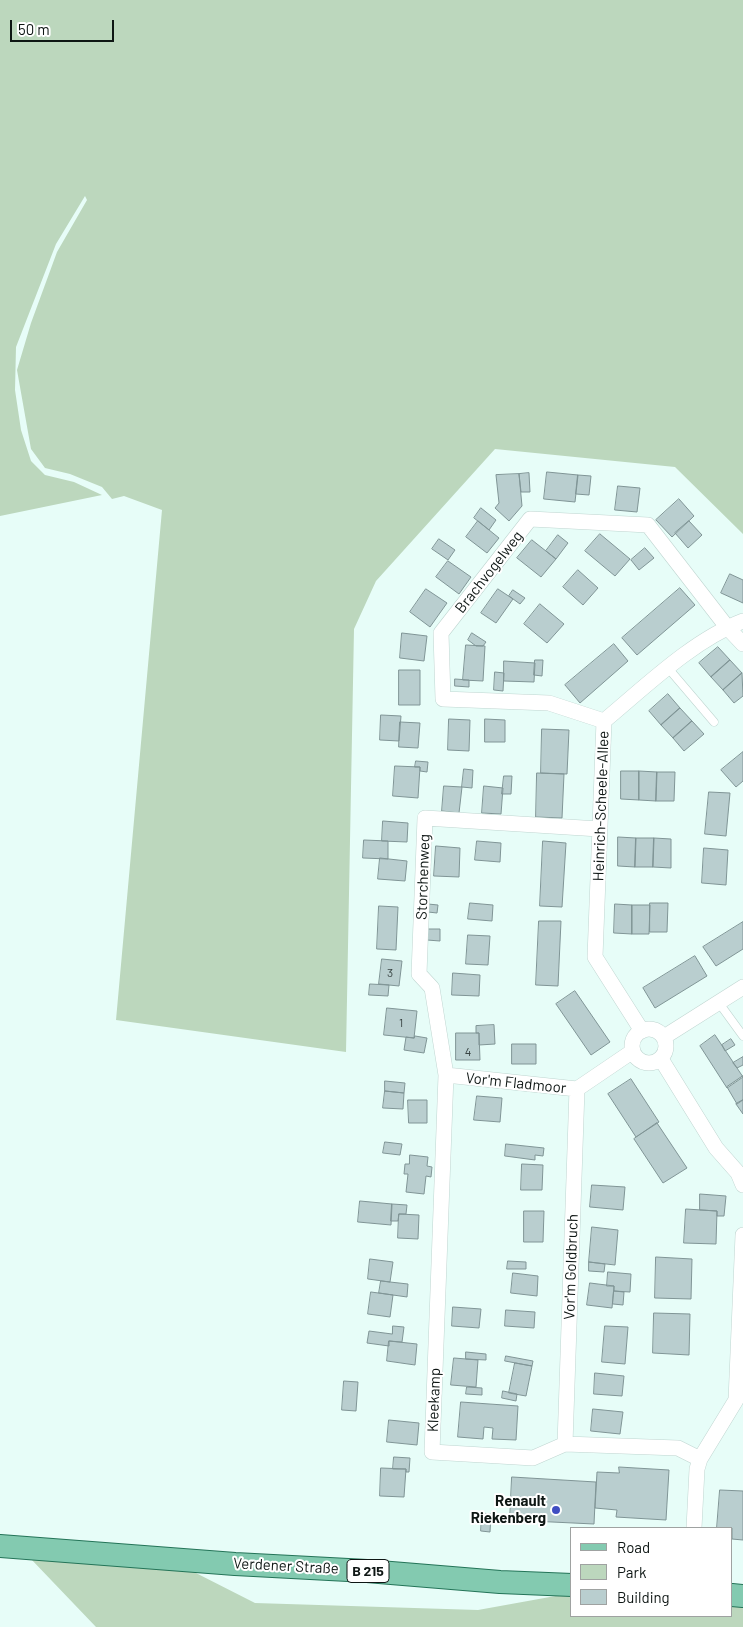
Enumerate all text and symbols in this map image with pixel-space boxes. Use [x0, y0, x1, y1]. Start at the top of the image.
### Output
scale bar [12, 10, 116, 42]
text: 50 m [18, 20, 50, 38]
street label: Brachvogelweg [451, 527, 527, 617]
street label: Heinrich-Scheele-Allee [589, 730, 613, 882]
street label: Storchenweg [413, 834, 433, 920]
house number: 3 [387, 966, 393, 980]
house number: 1 [399, 1016, 403, 1030]
house number: 4 [465, 1045, 471, 1059]
street label: Vor'm Fladmoor [465, 1069, 567, 1097]
street label: Vor'm Goldbruch [560, 1214, 582, 1320]
street label: Kleekamp [424, 1368, 444, 1432]
place label: Renault Riekenberg [471, 1492, 546, 1527]
marker: Renault Riekenberg [550, 1504, 562, 1516]
legend [570, 1527, 733, 1617]
text: Road [617, 1538, 650, 1556]
street label: Verdener Straße [233, 1554, 339, 1578]
road number: B 215 [347, 1560, 389, 1582]
text: Park [617, 1563, 646, 1581]
text: Building [617, 1588, 670, 1606]

